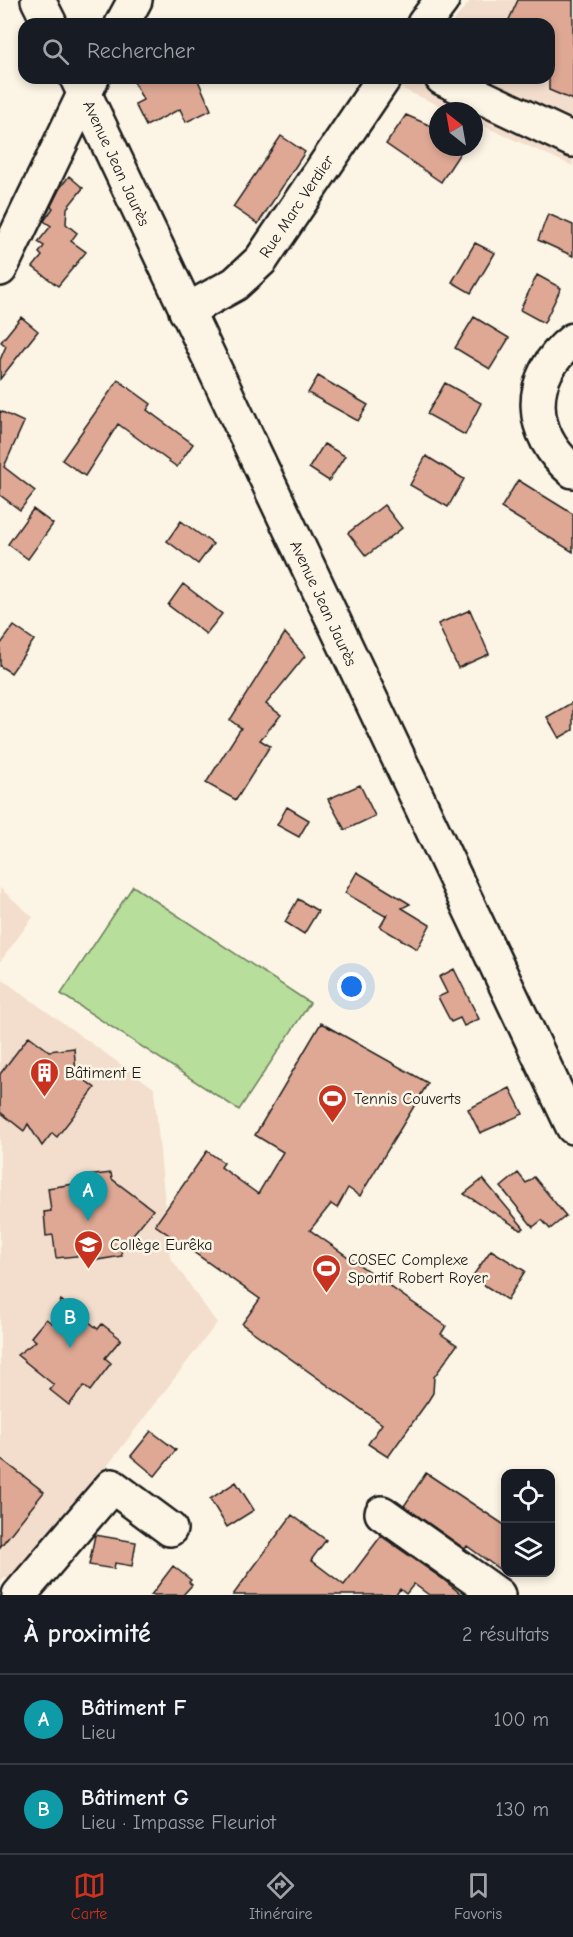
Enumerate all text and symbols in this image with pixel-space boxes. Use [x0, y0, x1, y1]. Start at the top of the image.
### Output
search box [18, 18, 555, 84]
icon: search [39, 35, 72, 68]
text: Rechercher [87, 38, 195, 64]
street label: Avenue Jean Jaurès [79, 98, 153, 229]
north arrow [429, 102, 483, 156]
street label: Rue Marc Verdier [256, 151, 338, 261]
street label: Avenue Jean Jaurès [286, 538, 360, 669]
your location [337, 972, 366, 1001]
building icon: Bâtiment E [28, 1056, 60, 1098]
place label: Bâtiment E [65, 1064, 141, 1082]
sports icon: Tennis Couverts [317, 1082, 349, 1124]
place label: Tennis Couverts [354, 1090, 461, 1108]
pin: A [68, 1172, 107, 1221]
school or university icon: Collège Eurêka [73, 1228, 105, 1270]
place label: Collège Eurêka [110, 1236, 213, 1254]
place label: COSEC Complexe Sportif Robert Royer [348, 1251, 488, 1287]
sports icon: COSEC Complexe Sportif Robert Royer [311, 1252, 343, 1294]
pin: B [50, 1298, 90, 1348]
map controls [501, 1469, 555, 1577]
button: locate [501, 1469, 555, 1523]
button: layers [501, 1523, 555, 1577]
text: À proximité [24, 1619, 151, 1649]
text: 2 résultats [462, 1623, 549, 1646]
text: Bâtiment F [81, 1695, 186, 1721]
text: A [38, 1708, 49, 1731]
text: 100 m [494, 1708, 549, 1731]
text: Lieu [81, 1721, 116, 1744]
text: Bâtiment G [81, 1785, 189, 1811]
text: B [37, 1798, 50, 1821]
text: 130 m [496, 1798, 549, 1821]
text: Lieu · Impasse Fleuriot [81, 1811, 276, 1834]
tab: Carte [71, 1869, 107, 1923]
tab: Itinéraire [249, 1869, 312, 1923]
tab: Favoris [454, 1869, 502, 1923]

